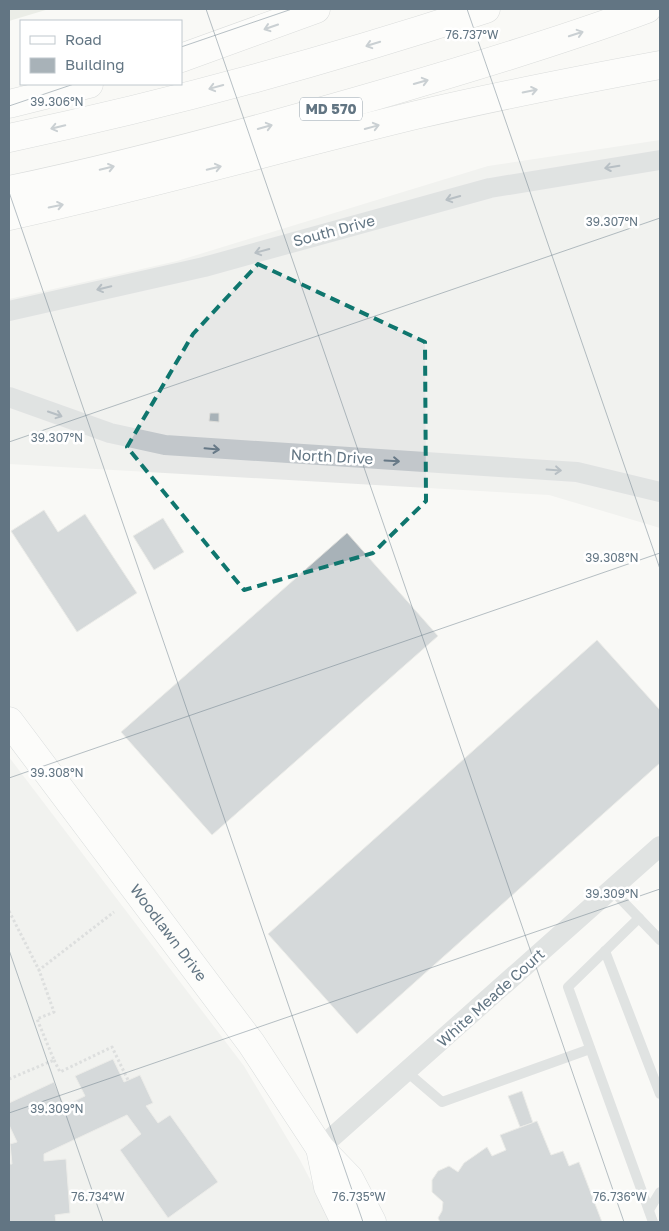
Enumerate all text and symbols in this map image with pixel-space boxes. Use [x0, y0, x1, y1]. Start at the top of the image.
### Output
legend [20, 20, 182, 85]
one-way arrow [263, 23, 279, 32]
text: 76.737°W [445, 27, 499, 42]
one-way arrow [568, 28, 584, 38]
text: Road [65, 30, 102, 48]
one-way arrow [365, 39, 381, 49]
text: Building [65, 55, 125, 73]
one-way arrow [413, 77, 429, 87]
one-way arrow [209, 83, 225, 93]
one-way arrow [522, 86, 538, 95]
text: 39.306°N [30, 94, 84, 109]
road number: MD 570 [300, 98, 362, 120]
one-way arrow [256, 122, 272, 132]
one-way arrow [363, 122, 379, 131]
one-way arrow [51, 123, 67, 132]
one-way arrow [604, 162, 620, 172]
one-way arrow [99, 163, 115, 172]
one-way arrow [206, 163, 222, 172]
one-way arrow [445, 194, 461, 204]
one-way arrow [48, 200, 64, 210]
street label: South Drive [291, 210, 377, 250]
text: 39.307°N [586, 214, 638, 229]
one-way arrow [255, 246, 271, 256]
one-way arrow [97, 284, 113, 293]
one-way arrow [46, 410, 62, 419]
text: 39.307°N [31, 430, 83, 445]
one-way arrow [204, 444, 220, 454]
street label: North Drive [290, 445, 374, 467]
one-way arrow [384, 456, 400, 465]
one-way arrow [546, 466, 562, 475]
text: 39.308°N [585, 550, 639, 565]
text: 39.308°N [30, 765, 84, 780]
street label: Woodlawn Drive [127, 880, 211, 984]
text: 39.309°N [585, 886, 639, 901]
street label: White Meade Court [433, 944, 548, 1050]
text: 39.309°N [30, 1101, 84, 1116]
text: 76.734°W [71, 1189, 125, 1204]
text: 76.735°W [332, 1189, 386, 1204]
text: 76.736°W [593, 1189, 648, 1204]

